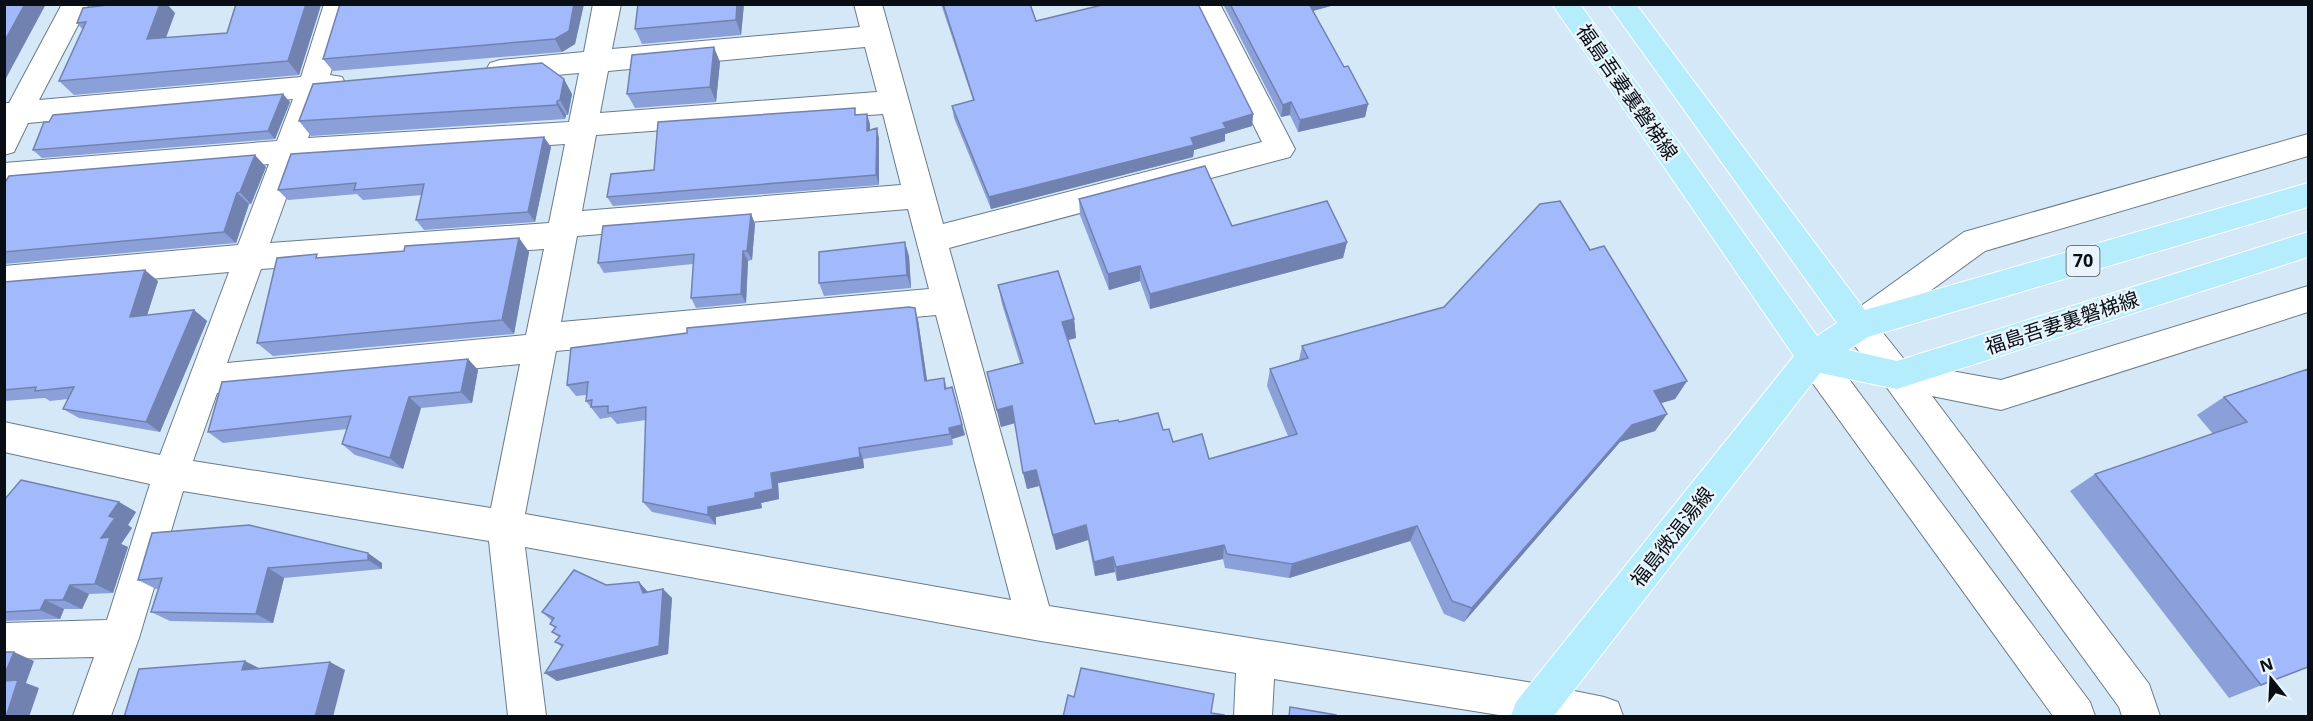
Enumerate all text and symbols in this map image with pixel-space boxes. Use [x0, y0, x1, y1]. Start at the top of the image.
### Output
street label: 福島吾妻裏磐梯線 [1570, 18, 1684, 165]
road number: 70 [2066, 246, 2100, 276]
street label: 福島吾妻裏磐梯線 [1982, 285, 2142, 360]
street label: 福島微温湯線 [1624, 481, 1719, 592]
north arrow [2241, 649, 2301, 709]
text: N [2257, 652, 2276, 677]

